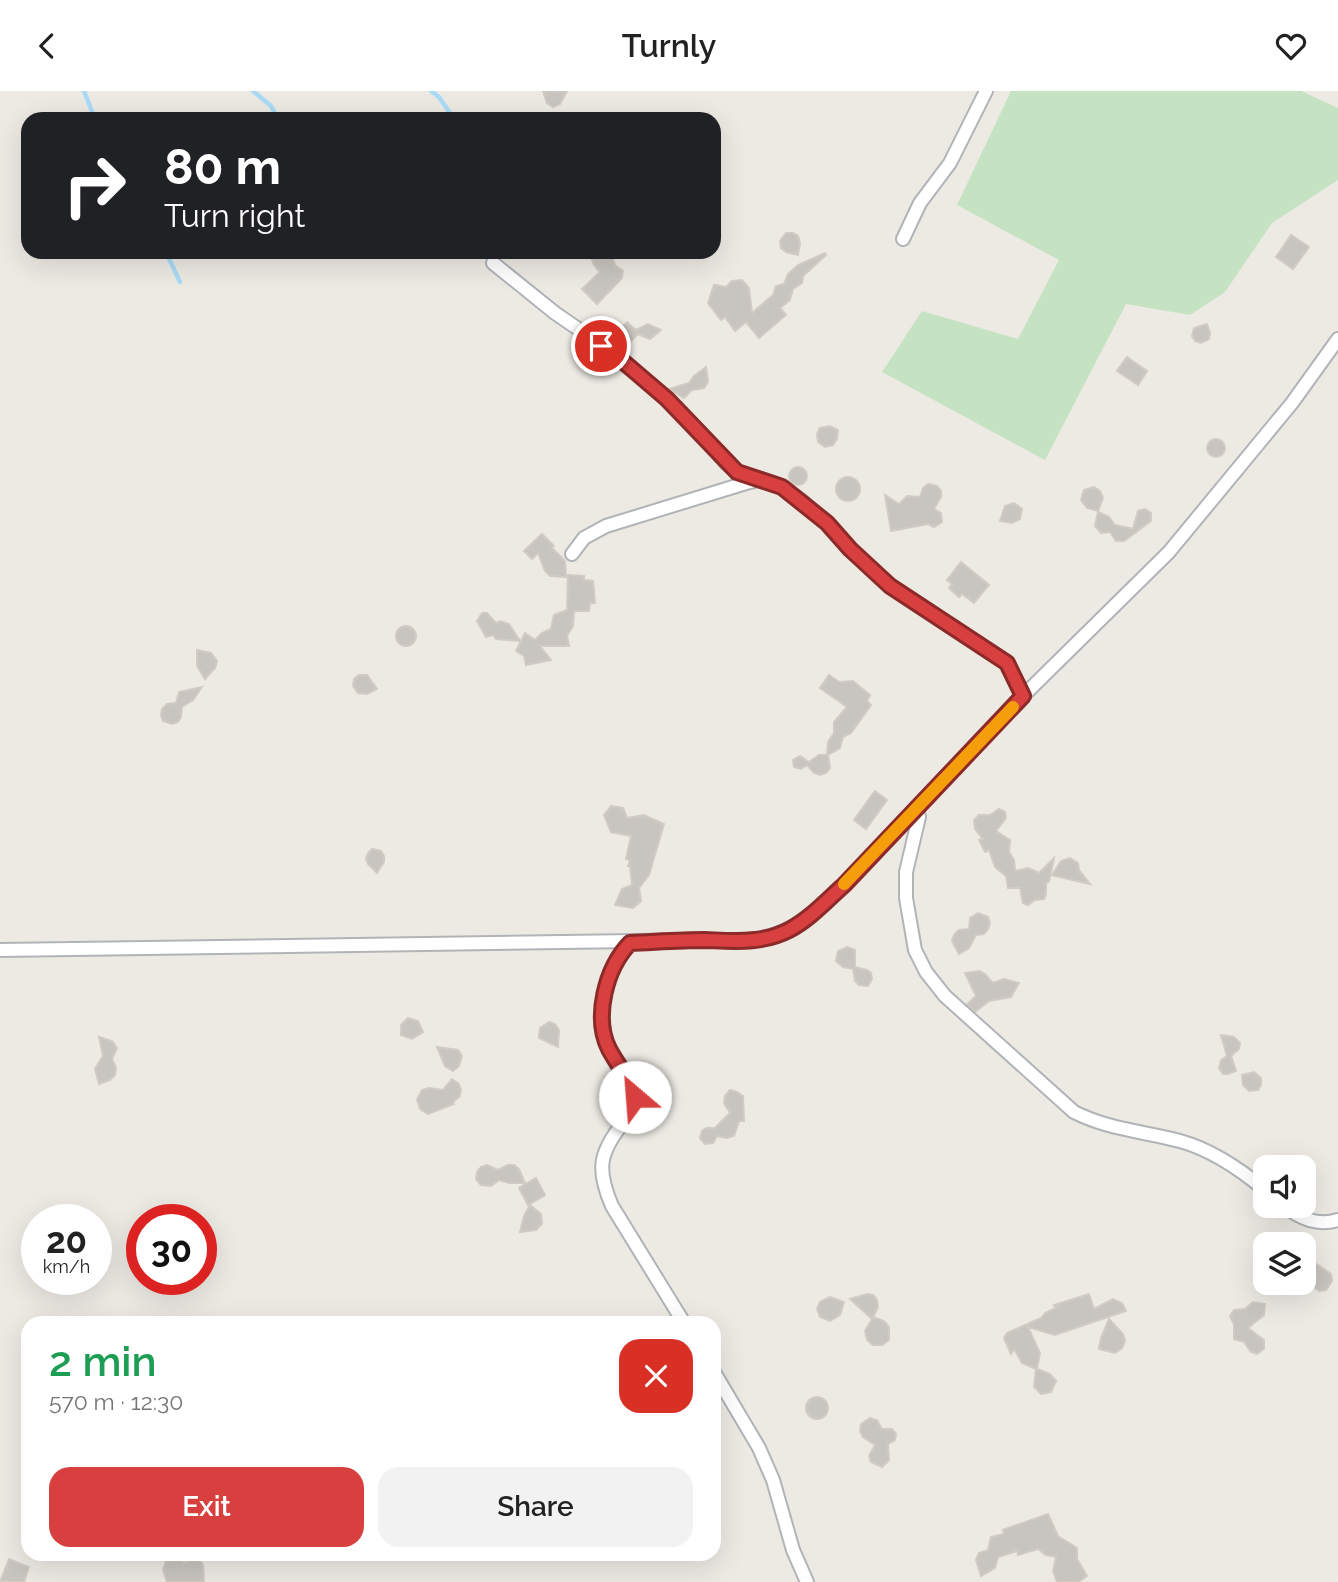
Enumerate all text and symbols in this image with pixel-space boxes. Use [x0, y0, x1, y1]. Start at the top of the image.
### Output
icon: back [28, 27, 66, 65]
text: Turnly [622, 27, 716, 64]
icon: heart [1272, 27, 1310, 65]
text: 80 m [164, 138, 281, 195]
icon: right [49, 140, 140, 231]
text: Turn right [164, 197, 305, 234]
pin [571, 316, 631, 376]
icon: arrive [582, 327, 620, 365]
position arrow [598, 1060, 672, 1134]
map controls [1253, 1155, 1316, 1295]
button: sound [1253, 1155, 1316, 1218]
speed limit sign: 30 [126, 1204, 217, 1295]
text: 20 [46, 1220, 87, 1261]
button: layers [1253, 1232, 1316, 1295]
text: km/h [43, 1256, 90, 1277]
text: 2 min [49, 1337, 157, 1386]
button: close [619, 1339, 693, 1413]
text: 570 m · 12:30 [49, 1388, 183, 1415]
button: Exit [49, 1467, 364, 1547]
button: Share [378, 1467, 693, 1547]

